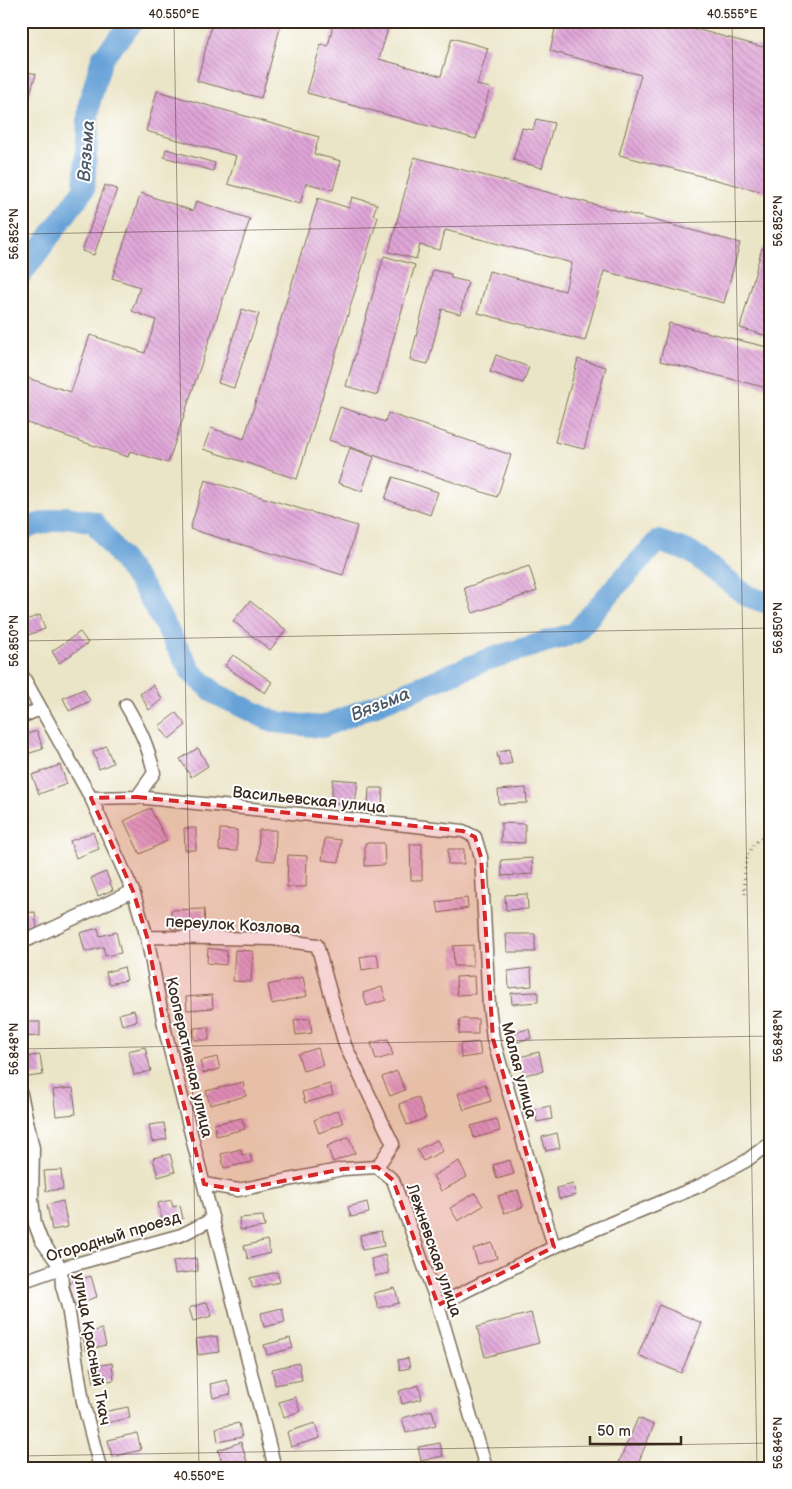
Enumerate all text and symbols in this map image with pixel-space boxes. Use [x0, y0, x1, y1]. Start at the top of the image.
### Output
text: 40.550°E [149, 7, 200, 22]
text: 40.555°E [707, 7, 757, 22]
water label: Вязьма [74, 120, 99, 182]
text: 56.852°N [771, 195, 786, 247]
text: 56.852°N [7, 208, 22, 260]
text: 56.850°N [771, 602, 786, 654]
text: 56.850°N [7, 615, 22, 667]
water label: Вязьма [348, 683, 413, 726]
street label: Васильевская улица [231, 783, 387, 818]
street label: переулок Козлова [165, 912, 301, 939]
street label: Кооперативная улица [161, 975, 216, 1140]
text: 56.848°N [771, 1010, 786, 1062]
street label: Малая улица [497, 1020, 541, 1121]
text: 56.848°N [7, 1023, 22, 1075]
street label: Лежневская улица [402, 1180, 465, 1320]
street label: Огородный проезд [44, 1208, 183, 1267]
street label: улица Красный Ткач [69, 1272, 114, 1427]
scale bar [590, 1414, 681, 1446]
text: 56.846°N [771, 1417, 786, 1469]
text: 50 m [597, 1422, 631, 1441]
text: 40.550°E [174, 1469, 225, 1484]

